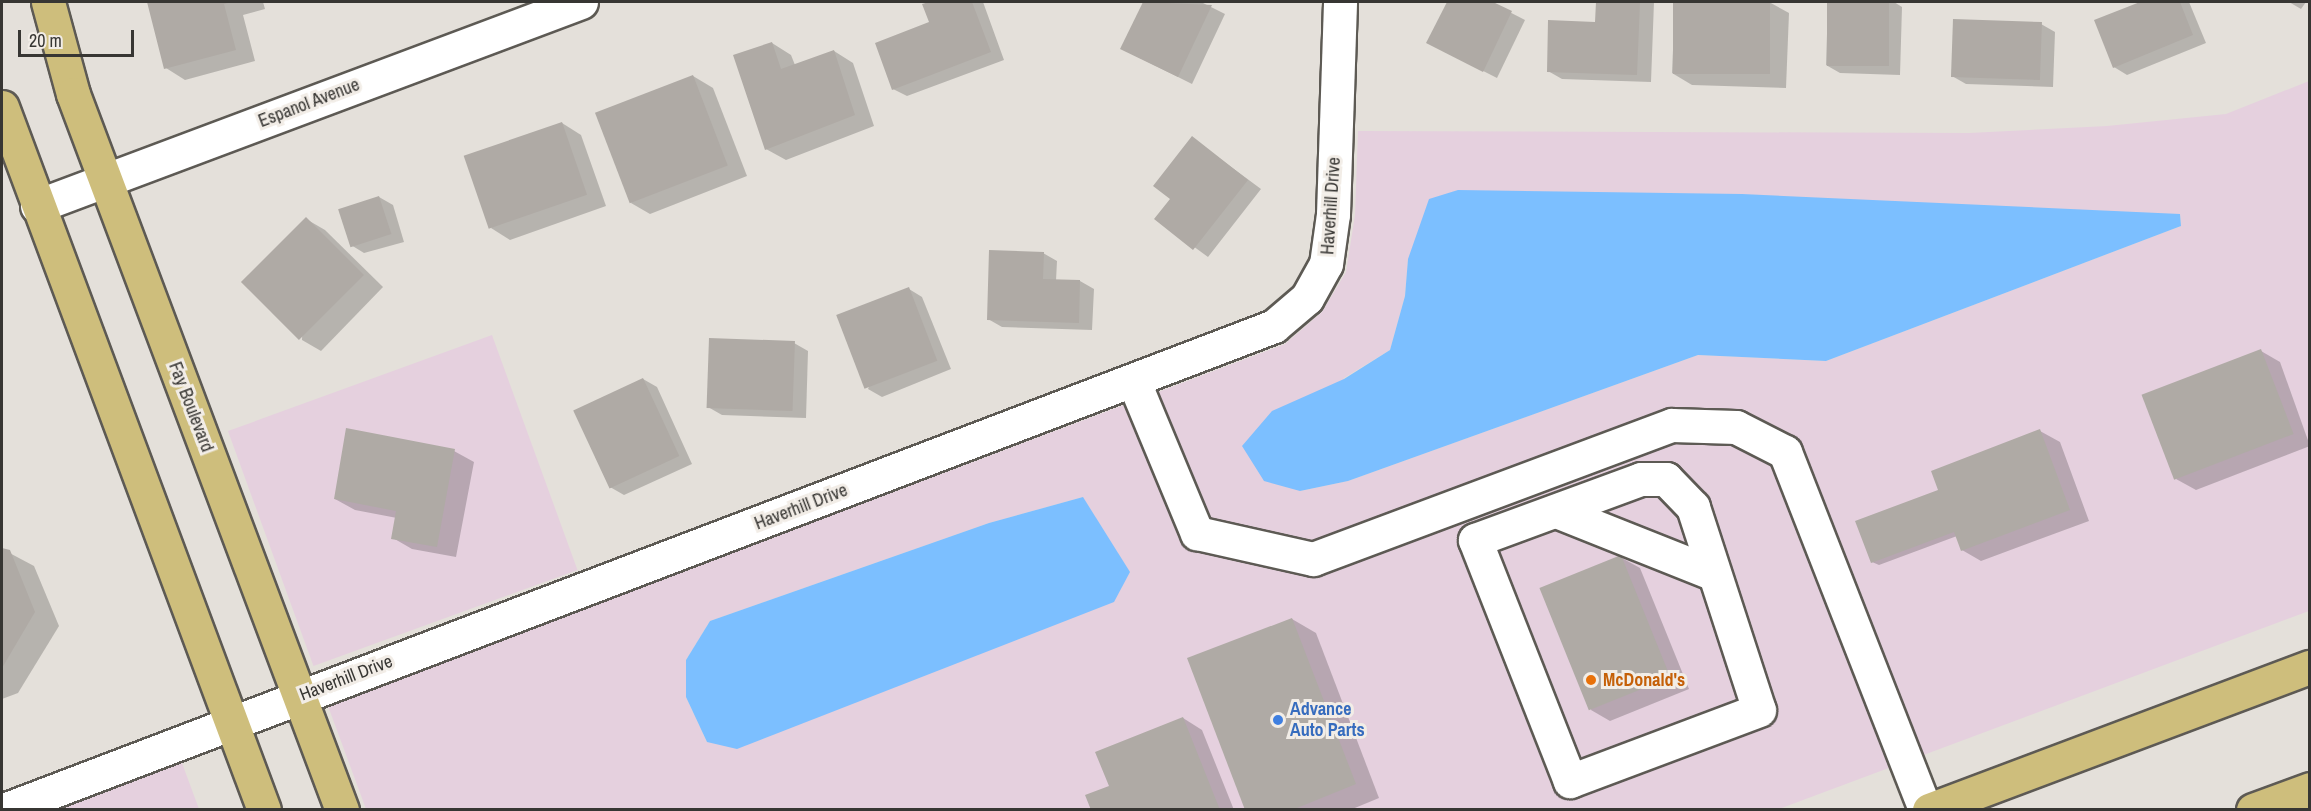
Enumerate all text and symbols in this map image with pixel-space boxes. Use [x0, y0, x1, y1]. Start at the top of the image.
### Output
scale bar [21, 18, 136, 56]
text: 20 m [29, 28, 62, 53]
street label: Espanol Avenue [255, 74, 363, 132]
street label: Haverhill Drive [1317, 157, 1345, 255]
street label: Fay Boulevard [164, 359, 218, 455]
street label: Haverhill Drive [752, 479, 850, 535]
street label: Haverhill Drive [297, 650, 395, 706]
place label: McDonald's [1603, 669, 1685, 691]
marker: McDonald's [1584, 673, 1598, 687]
place label: Advance Auto Parts [1290, 699, 1365, 742]
marker: Advance Auto Parts [1271, 713, 1285, 727]

